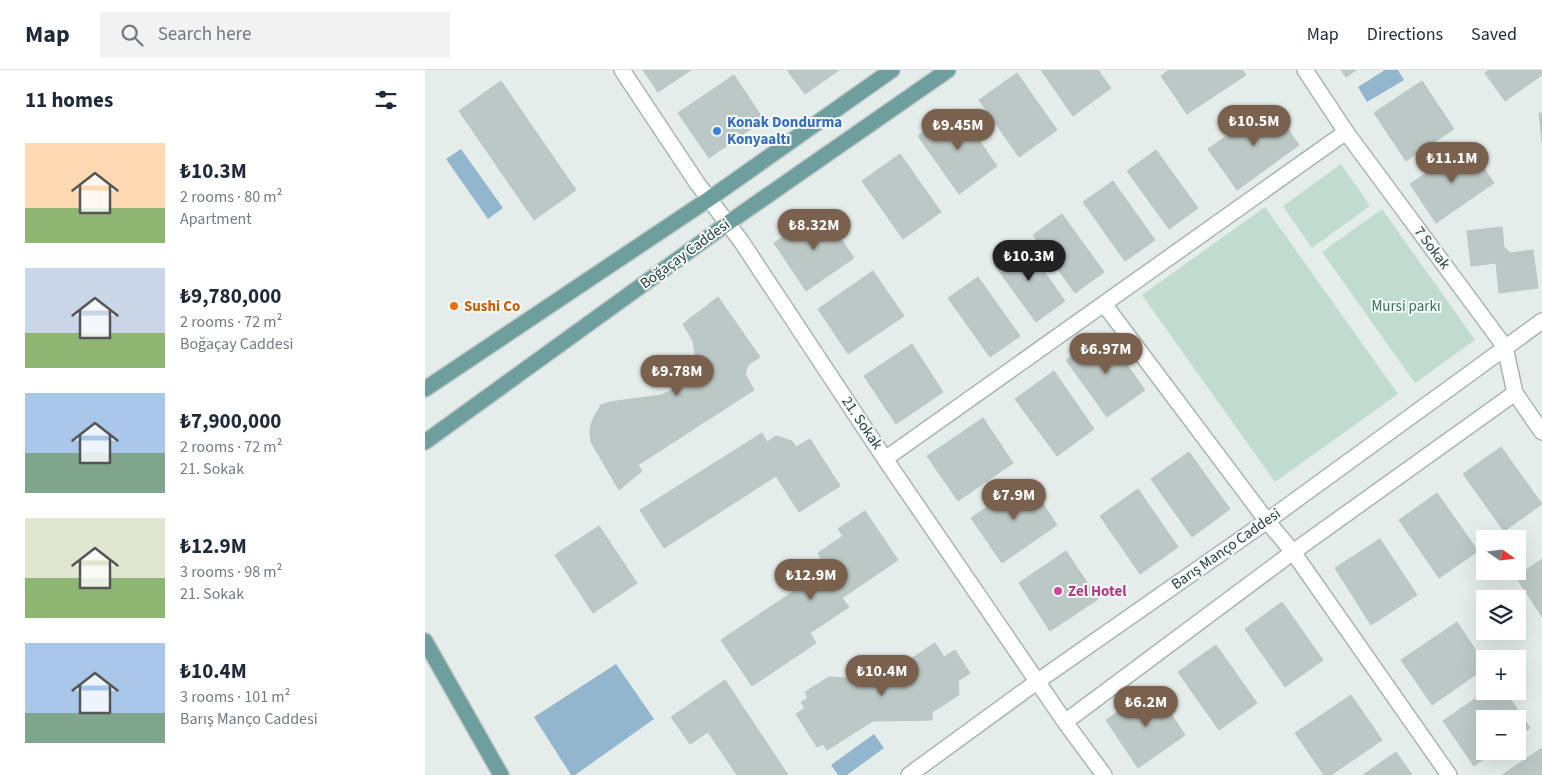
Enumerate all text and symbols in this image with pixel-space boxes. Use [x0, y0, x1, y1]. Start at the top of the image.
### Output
search box [100, 12, 450, 57]
text: Map [25, 17, 70, 52]
icon: search [118, 21, 146, 49]
text: Search here [158, 21, 251, 48]
text: Map [1307, 22, 1339, 47]
text: Directions [1367, 22, 1443, 47]
text: Saved [1471, 22, 1517, 47]
text: 11 homes [25, 85, 113, 115]
icon: filters [372, 86, 400, 114]
pin: ₺10.5M [1213, 104, 1295, 147]
pin: ₺9.45M [917, 108, 999, 151]
text: ₺10.5M [1229, 110, 1279, 132]
place label: Konak Dondurma Konyaaltı [727, 112, 842, 150]
text: ₺9.45M [933, 114, 983, 136]
marker: Konak Dondurma Konyaaltı [711, 125, 723, 137]
pin: ₺11.1M [1411, 142, 1493, 184]
text: ₺11.1M [1427, 147, 1477, 169]
text: ₺10.3M [180, 156, 247, 186]
icon: home [65, 163, 125, 223]
text: 2 rooms · 80 m² [180, 186, 282, 208]
text: Apartment [180, 208, 252, 230]
pin: ₺8.32M [773, 208, 855, 251]
street label: Boğaçay Caddesi [636, 214, 734, 294]
text: ₺8.32M [789, 214, 839, 236]
street label: 7 Sokak [1409, 222, 1455, 274]
pin: ₺10.3M [988, 240, 1070, 282]
text: ₺10.3M [1004, 245, 1054, 267]
text: ₺9,780,000 [180, 281, 281, 311]
icon: home [65, 288, 125, 348]
place label: Sushi Co [464, 296, 520, 317]
park label: Mursi parkı [1371, 296, 1441, 317]
marker: Sushi Co [448, 300, 460, 312]
text: 2 rooms · 72 m² [180, 311, 282, 333]
pin: ₺6.97M [1065, 332, 1147, 375]
text: Boğaçay Caddesi [180, 333, 293, 355]
text: ₺6.97M [1081, 338, 1131, 360]
pin: ₺9.78M [636, 354, 718, 397]
text: ₺9.78M [652, 360, 702, 382]
street label: 21. Sokak [837, 392, 888, 454]
text: ₺7,900,000 [180, 406, 281, 436]
icon: home [65, 413, 125, 473]
text: 2 rooms · 72 m² [180, 436, 282, 458]
text: 21. Sokak [180, 458, 244, 480]
pin: ₺7.9M [979, 478, 1049, 521]
text: ₺7.9M [993, 484, 1035, 506]
street label: Barış Manço Caddesi [1167, 503, 1285, 595]
north arrow [1476, 530, 1526, 580]
map controls [1476, 530, 1526, 760]
text: ₺12.9M [180, 531, 247, 561]
icon: home [65, 538, 125, 598]
pin: ₺12.9M [770, 558, 852, 601]
text: 3 rooms · 98 m² [180, 561, 282, 583]
text: ₺12.9M [786, 564, 836, 586]
place label: Zel Hotel [1068, 581, 1127, 602]
text: 21. Sokak [180, 583, 244, 605]
marker: Zel Hotel [1052, 585, 1064, 597]
button: layers [1476, 590, 1526, 640]
button: + [1476, 650, 1526, 700]
pin: ₺10.4M [841, 654, 923, 697]
text: ₺10.4M [180, 656, 247, 686]
text: ₺10.4M [857, 660, 907, 682]
icon: home [65, 663, 125, 723]
text: 3 rooms · 101 m² [180, 686, 290, 708]
pin: ₺6.2M [1111, 686, 1181, 728]
text: ₺6.2M [1125, 691, 1167, 713]
text: Barış Manço Caddesi [180, 708, 318, 730]
button: − [1476, 710, 1526, 760]

